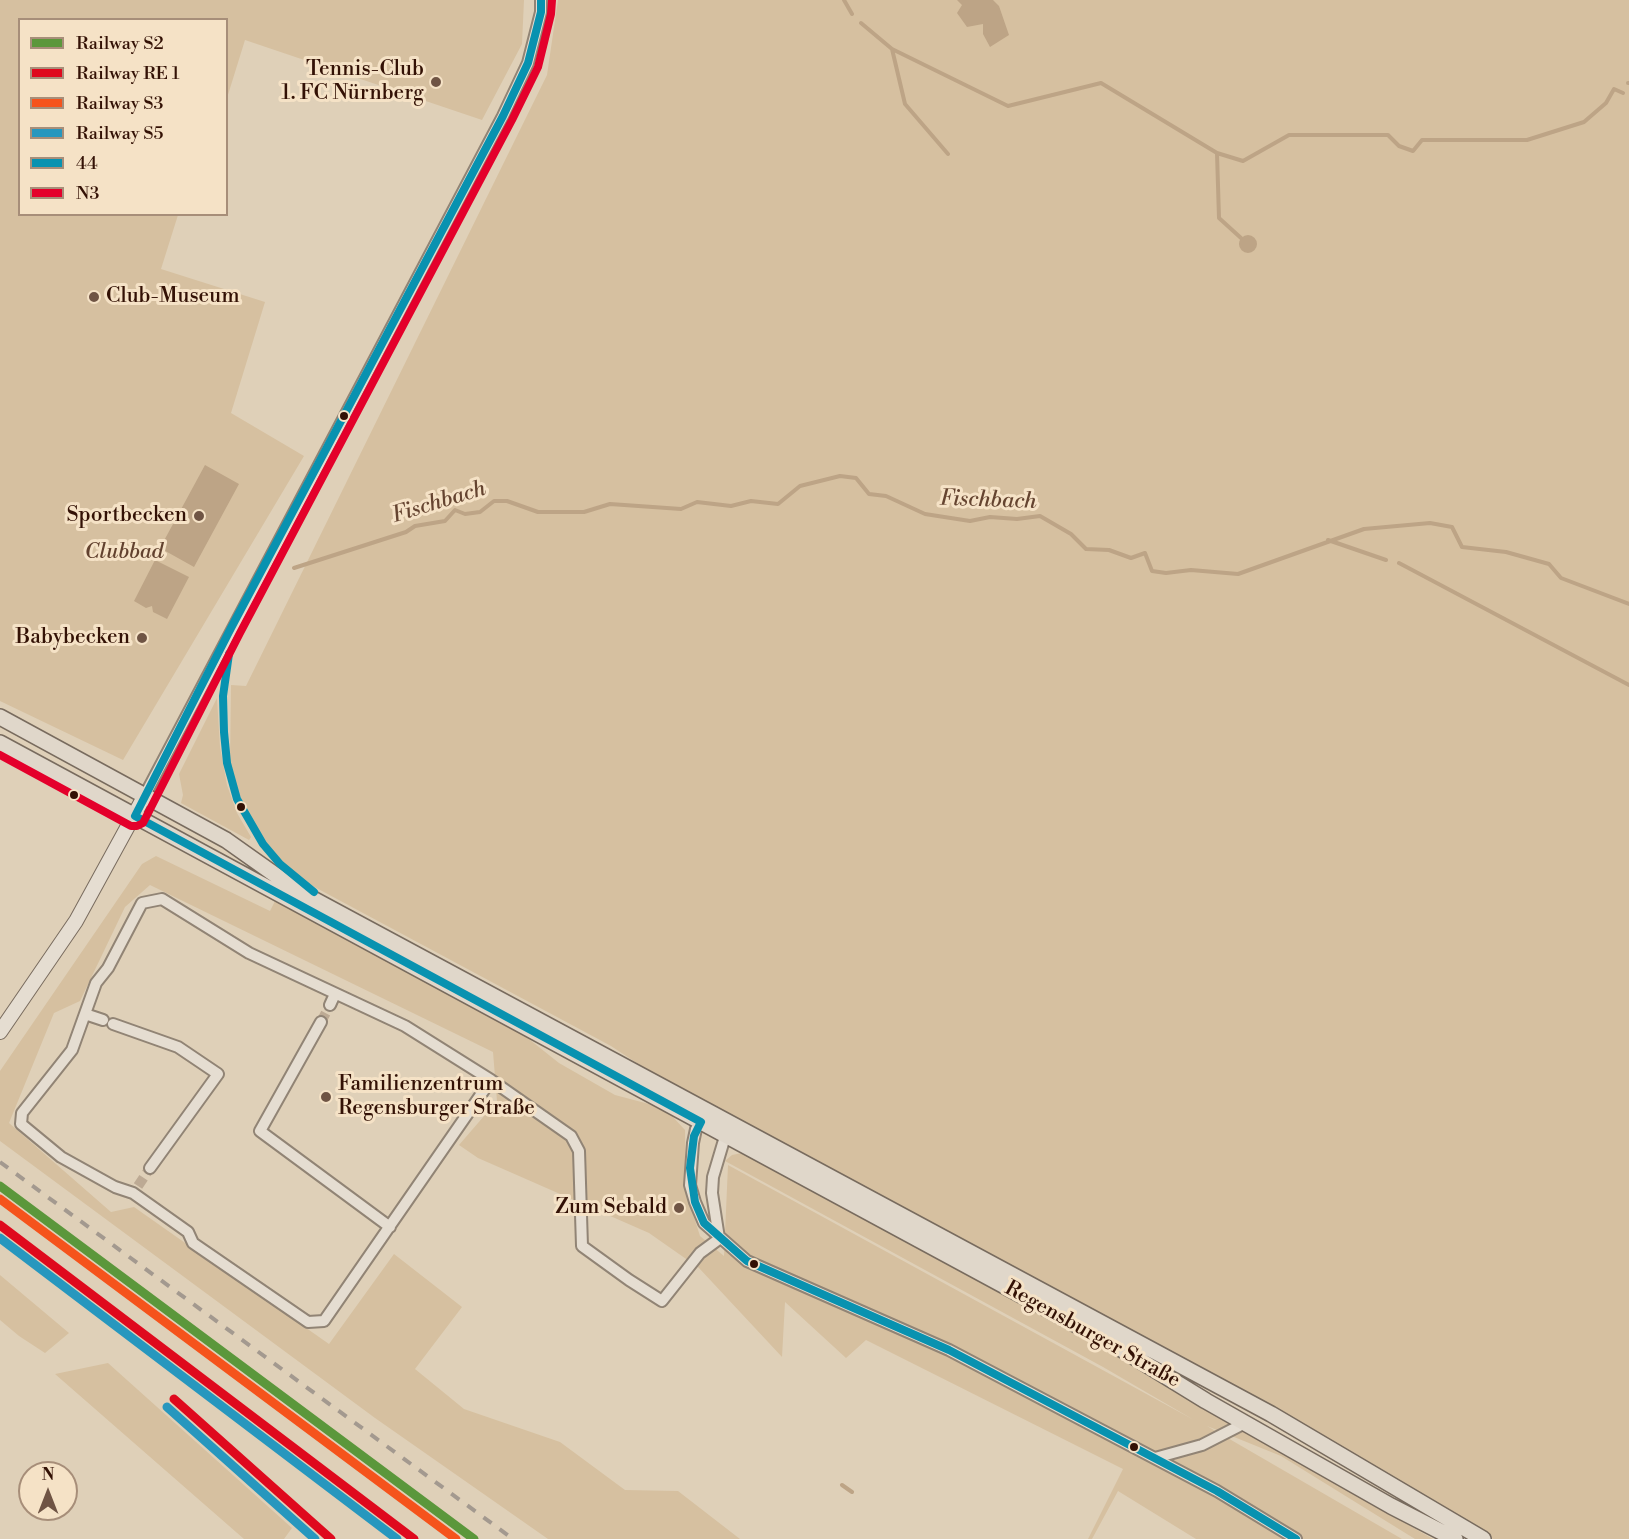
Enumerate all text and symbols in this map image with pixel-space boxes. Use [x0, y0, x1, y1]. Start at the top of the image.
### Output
legend [18, 18, 228, 216]
text: Railway S2 [76, 32, 164, 55]
place label: Tennis-Club 1. FC Nürnberg [281, 57, 424, 107]
text: Railway RE 1 [76, 62, 180, 85]
marker: Tennis-Club 1. FC Nürnberg [429, 75, 443, 89]
text: Railway S3 [76, 92, 163, 115]
text: Railway S5 [76, 122, 163, 145]
text: 44 [76, 152, 98, 175]
text: N3 [76, 182, 99, 205]
place label: Club-Museum [106, 284, 240, 310]
marker: Club-Museum [87, 290, 101, 304]
unlabelled marker [338, 410, 350, 422]
water label: Fischbach [389, 476, 489, 530]
water label: Fischbach [939, 486, 1037, 516]
place label: Sportbecken [67, 503, 187, 529]
marker: Sportbecken [192, 509, 206, 523]
park label: Clubbad [85, 540, 163, 566]
place label: Babybecken [16, 625, 130, 651]
marker: Babybecken [135, 631, 149, 645]
unlabelled marker [68, 789, 80, 801]
unlabelled marker [235, 801, 247, 813]
place label: Familienzentrum Regensburger Straße [338, 1072, 535, 1122]
marker: Familienzentrum Regensburger Straße [319, 1090, 333, 1104]
place label: Zum Sebald [555, 1195, 667, 1221]
marker: Zum Sebald [672, 1201, 686, 1215]
unlabelled marker [748, 1258, 760, 1270]
street label: Regensburger Straße [1000, 1276, 1184, 1394]
unlabelled marker [1128, 1441, 1140, 1453]
north arrow [18, 1461, 78, 1521]
text: N [42, 1465, 54, 1485]

